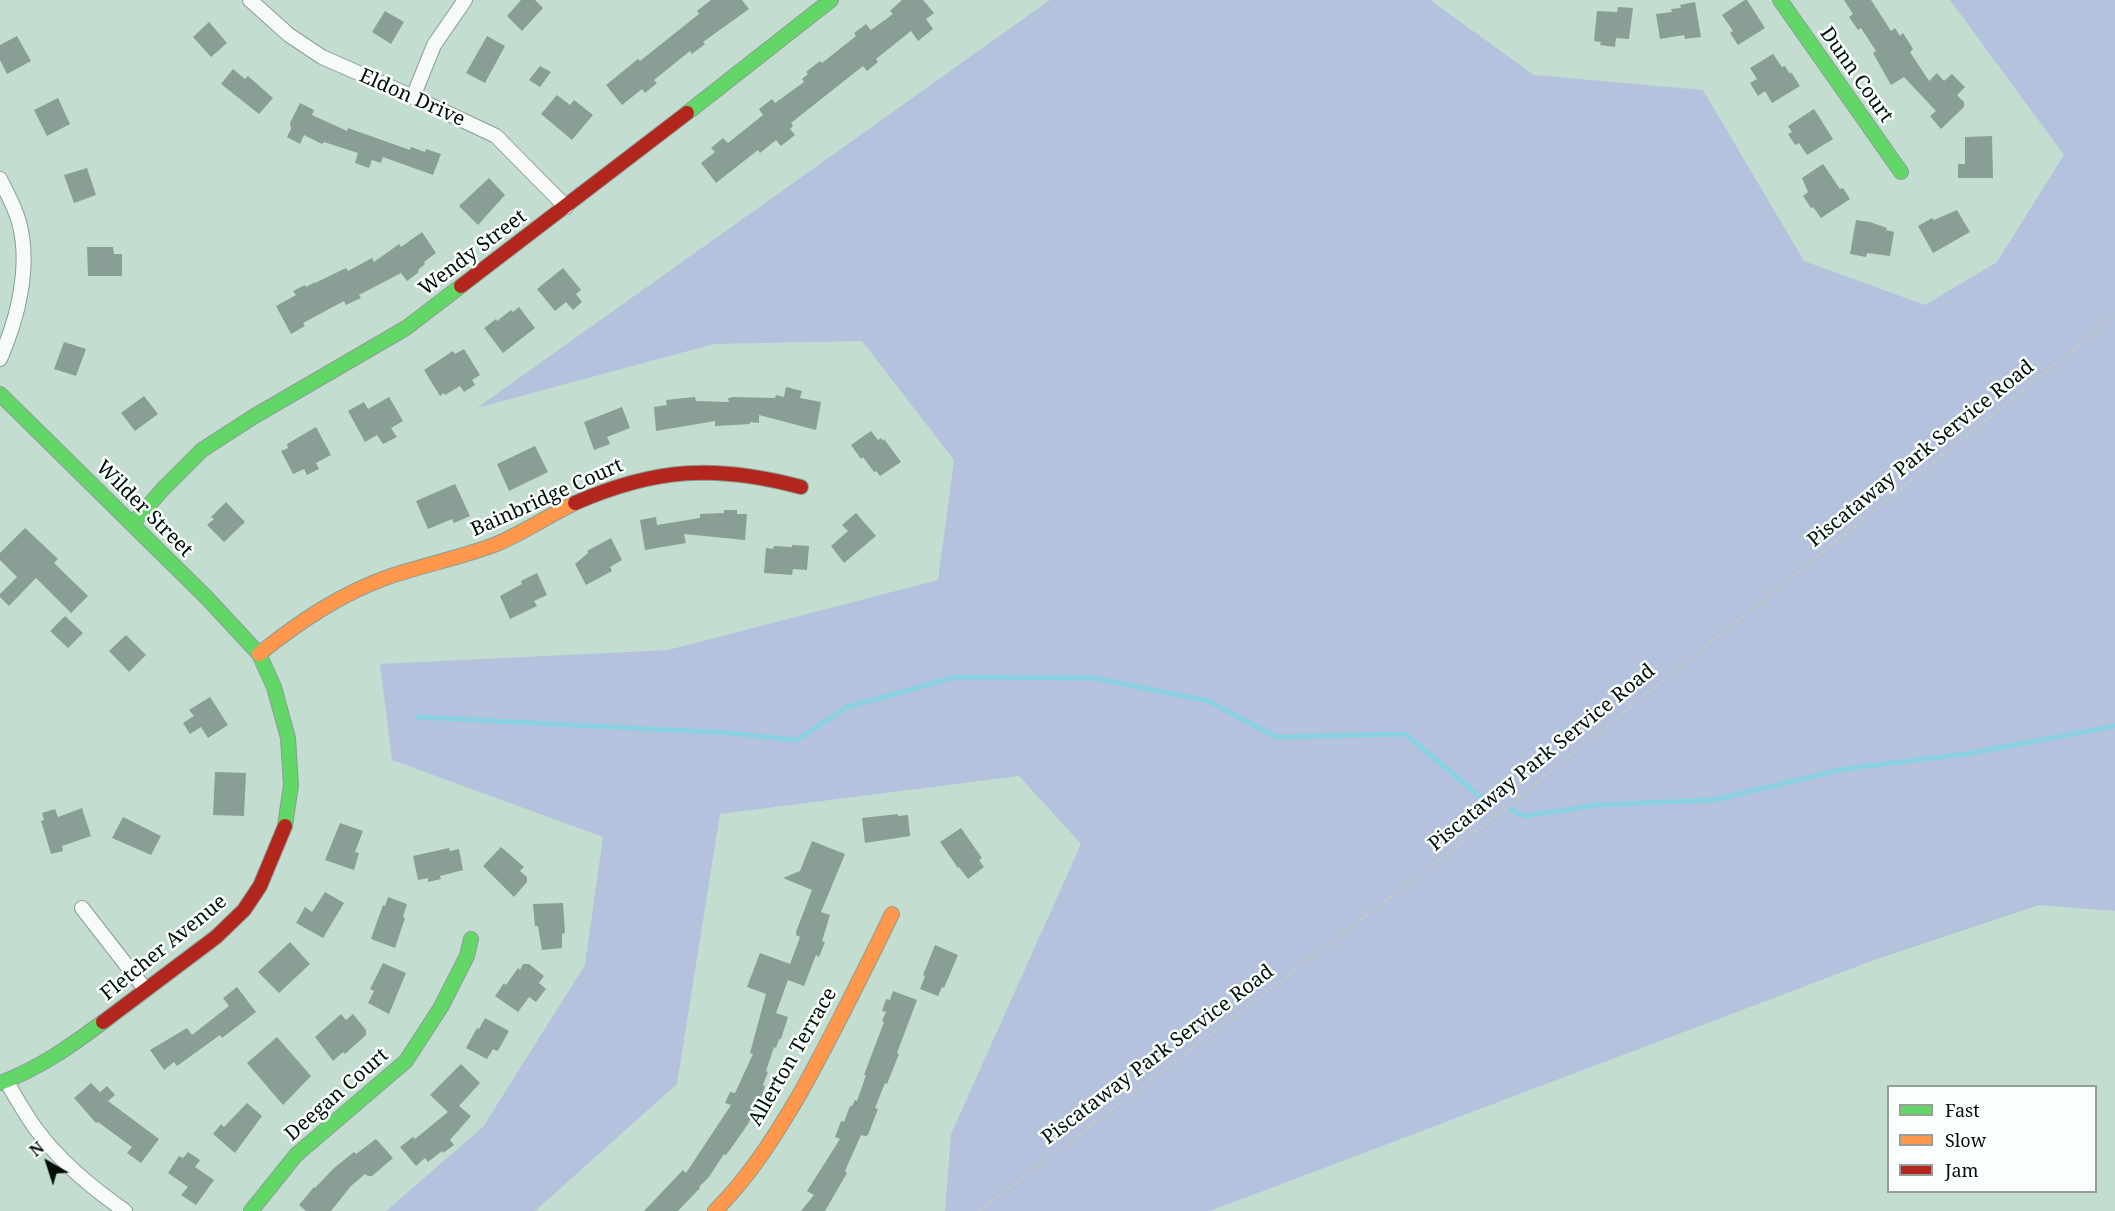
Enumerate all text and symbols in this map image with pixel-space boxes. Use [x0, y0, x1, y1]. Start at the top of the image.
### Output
street label: Dunn Court [1814, 23, 1898, 127]
street label: Eldon Drive [355, 64, 469, 132]
street label: Wendy Street [415, 205, 531, 301]
street label: Piscataway Park Service Road [1803, 355, 2039, 553]
street label: Bainbridge Court [467, 454, 627, 542]
street label: Wilder Street [91, 456, 197, 562]
street label: Piscataway Park Service Road [1424, 659, 1660, 857]
street label: Fletcher Avenue [96, 890, 232, 1006]
street label: Piscataway Park Service Road [1037, 960, 1279, 1150]
street label: Allerton Terrace [744, 984, 842, 1130]
street label: Deegan Court [280, 1044, 394, 1146]
legend [1887, 1085, 2097, 1193]
text: Fast [1945, 1098, 1980, 1122]
text: Slow [1945, 1128, 1986, 1152]
north arrow [18, 1133, 78, 1193]
text: N [25, 1137, 48, 1162]
text: Jam [1945, 1158, 1979, 1182]

